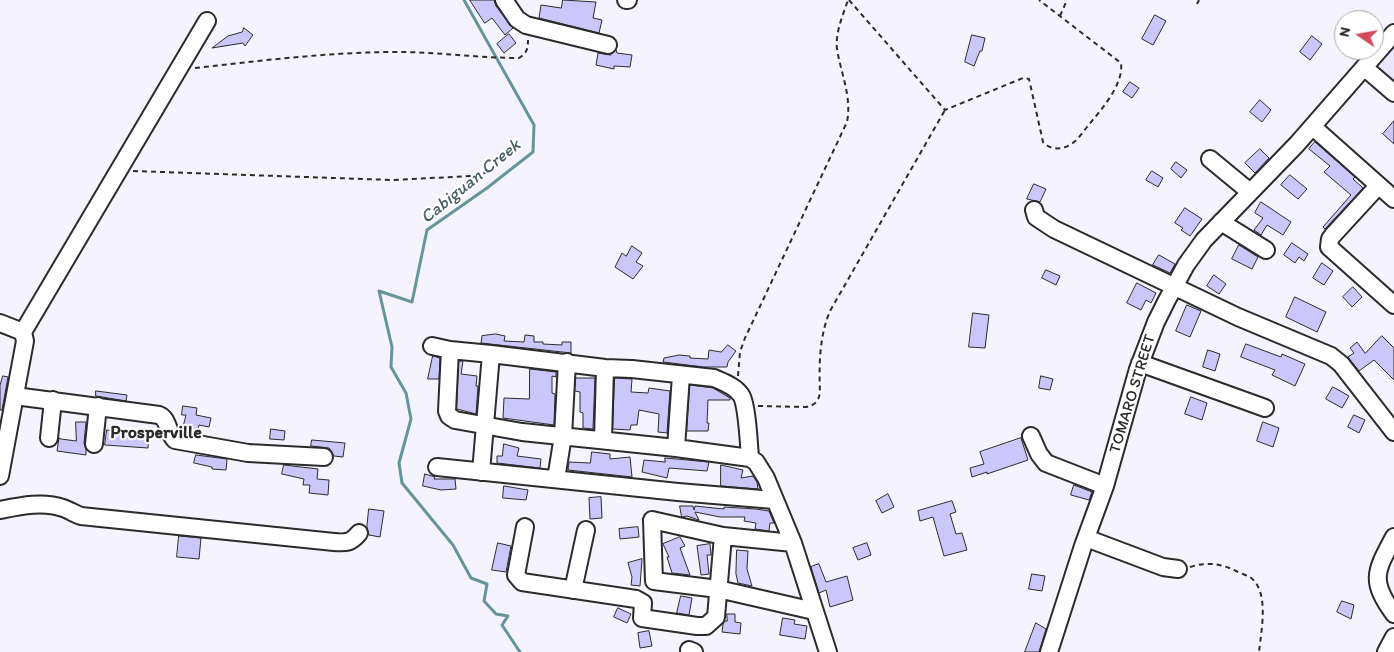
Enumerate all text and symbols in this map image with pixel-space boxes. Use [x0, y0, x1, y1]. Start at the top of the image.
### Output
north arrow [1334, 10, 1384, 60]
text: N [1336, 26, 1354, 38]
water label: Cabiguan Creek [417, 135, 525, 229]
street label: TOMARO STREET [1106, 332, 1160, 456]
district label: Prosperville [110, 422, 202, 444]

